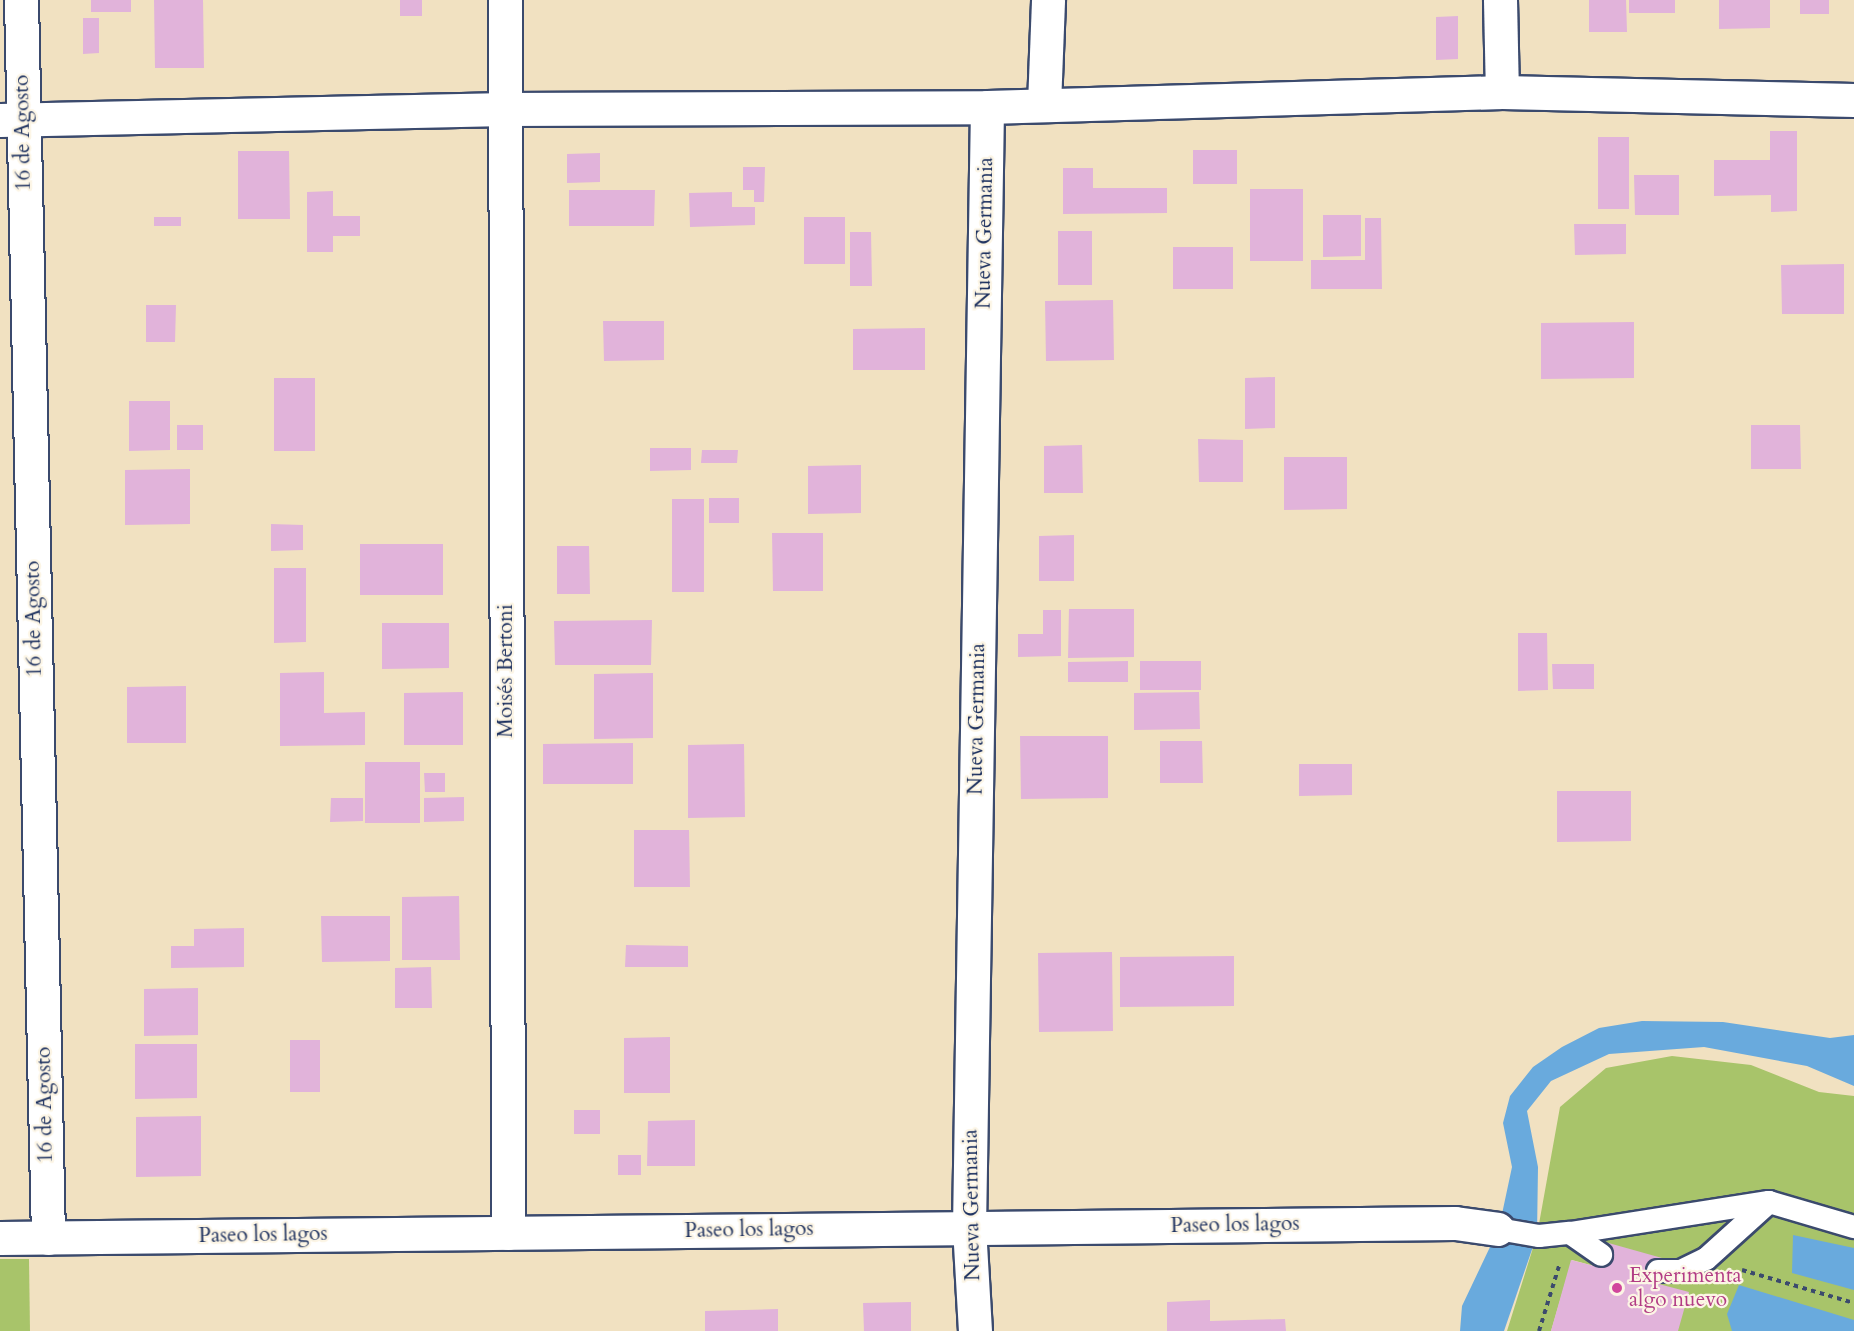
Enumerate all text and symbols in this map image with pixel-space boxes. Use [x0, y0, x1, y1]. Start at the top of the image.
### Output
street label: 16 de Agosto [9, 75, 37, 191]
street label: Nueva Germania [971, 157, 999, 309]
street label: 16 de Agosto [20, 561, 48, 677]
street label: Moisés Bertoni [493, 604, 519, 738]
street label: Nueva Germania [963, 643, 991, 795]
street label: 16 de Agosto [31, 1047, 59, 1163]
street label: Nueva Germania [958, 1129, 986, 1281]
street label: Paseo los lagos [1170, 1211, 1300, 1239]
street label: Paseo los lagos [684, 1216, 814, 1244]
street label: Paseo los lagos [198, 1221, 328, 1249]
place label: Experimenta algo nuevo [1629, 1263, 1742, 1313]
marker: Experimenta algo nuevo [1610, 1281, 1624, 1295]

